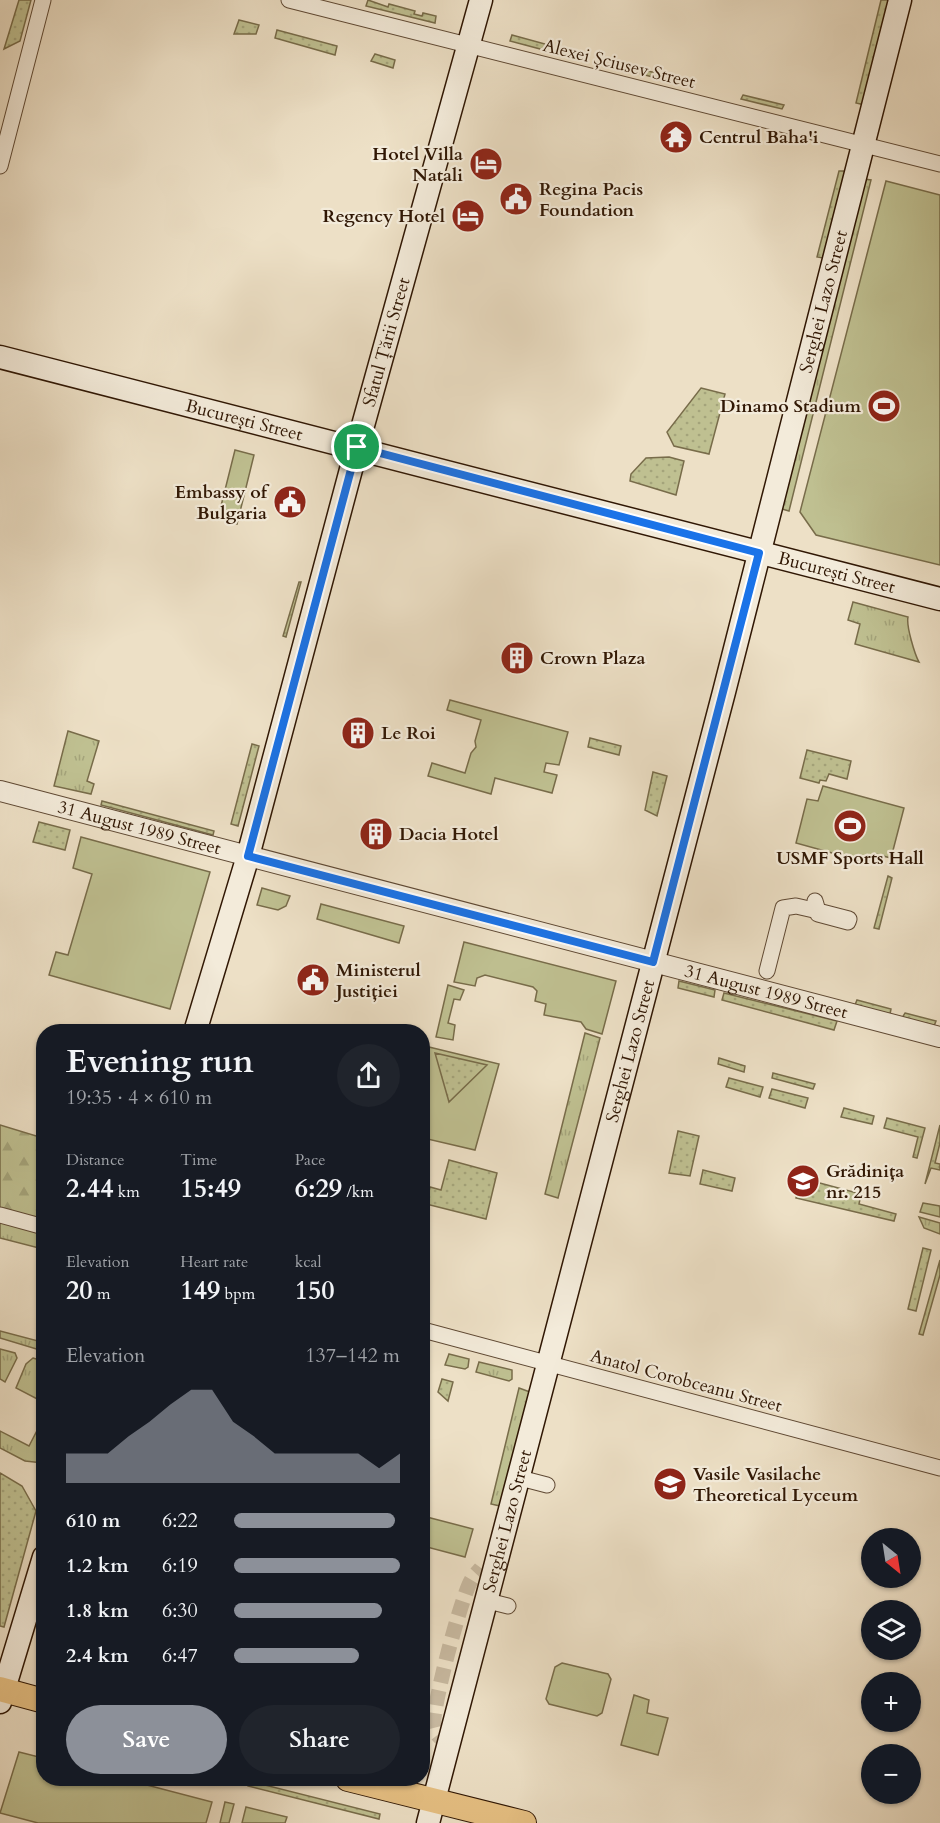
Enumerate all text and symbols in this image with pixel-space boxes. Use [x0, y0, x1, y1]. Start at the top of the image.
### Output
street label: Alexei Șciusev Street [540, 33, 698, 95]
temple icon: Centrul Baha'i [658, 119, 694, 155]
place label: Centrul Baha'i [699, 125, 819, 150]
place label: Hotel Villa Natali [372, 142, 463, 188]
hotel icon: Hotel Villa Natali [468, 146, 504, 182]
place label: Regina Pacis Foundation [539, 177, 643, 223]
public building icon: Regina Pacis Foundation [498, 181, 534, 217]
hotel icon: Regency Hotel [450, 198, 486, 234]
place label: Regency Hotel [322, 204, 445, 229]
street label: Serghei Lazo Street [793, 227, 854, 376]
street label: Sfatul Țării Street [356, 274, 416, 410]
sports icon: Dinamo Stadium [866, 388, 902, 424]
street label: București Street [183, 393, 306, 447]
place label: Dinamo Stadium [720, 394, 861, 419]
pin [331, 421, 382, 472]
icon: arrive [340, 430, 373, 463]
place label: Embassy of Bulgaria [175, 480, 270, 526]
public building icon: Embassy of Bulgaria [272, 484, 308, 520]
street label: București Street [776, 545, 898, 600]
building icon: Crown Plaza [499, 640, 535, 676]
place label: Crown Plaza [540, 646, 646, 671]
building icon: Le Roi [340, 715, 376, 751]
place label: Le Roi [381, 721, 436, 746]
street label: 31 August 1989 Street [55, 794, 224, 861]
sports icon: USMF Sports Hall [832, 808, 868, 844]
building icon: Dacia Hotel [358, 816, 394, 852]
place label: Dacia Hotel [399, 822, 498, 847]
place label: USMF Sports Hall [776, 846, 924, 871]
place label: Ministerul Justiției [333, 958, 421, 1004]
street label: 31 August 1989 Street [682, 958, 851, 1025]
public building icon: Ministerul Justiției [295, 962, 331, 998]
street label: Serghei Lazo Street [599, 977, 661, 1125]
text: Evening run [66, 1039, 254, 1084]
button: share [337, 1044, 400, 1107]
text: 19:35 · 4 × 610 m [66, 1084, 212, 1111]
text: Distance [66, 1149, 124, 1171]
text: Time [180, 1149, 217, 1171]
text: Pace [295, 1149, 326, 1171]
place label: Grădinița nr. 215 [826, 1159, 904, 1205]
school or university icon: Grădinița nr. 215 [785, 1163, 821, 1199]
text: 2.44 [66, 1171, 114, 1206]
text: 15:49 [180, 1171, 241, 1206]
text: 6:29 [295, 1171, 342, 1206]
text: km [114, 1181, 140, 1203]
text: /km [342, 1181, 374, 1203]
text: Elevation [66, 1251, 130, 1273]
text: Heart rate [180, 1251, 248, 1273]
text: kcal [295, 1251, 322, 1273]
text: 20 [66, 1273, 93, 1308]
text: 149 [180, 1273, 220, 1308]
text: 150 [295, 1273, 335, 1308]
text: m [93, 1283, 110, 1305]
text: bpm [220, 1283, 255, 1305]
text: Elevation [66, 1342, 145, 1369]
text: 137–142 m [305, 1342, 400, 1369]
street label: Anatol Corobceanu Street [587, 1343, 785, 1419]
street label: Serghei Lazo Street [476, 1447, 538, 1595]
place label: Vasile Vasilache Theoretical Lyceum [693, 1462, 859, 1508]
school or university icon: Vasile Vasilache Theoretical Lyceum [652, 1466, 688, 1502]
text: 610 m [66, 1507, 121, 1534]
text: 6:22 [162, 1507, 198, 1534]
north arrow [861, 1528, 921, 1588]
map controls [861, 1528, 921, 1804]
text: 1.2 km [66, 1552, 129, 1579]
text: 6:19 [162, 1552, 198, 1579]
text: 1.8 km [66, 1597, 129, 1624]
text: 6:30 [162, 1597, 198, 1624]
button: layers [861, 1600, 921, 1660]
text: 2.4 km [66, 1642, 129, 1669]
text: 6:47 [162, 1642, 198, 1669]
button: + [861, 1672, 921, 1732]
button: Save [66, 1705, 227, 1774]
button: Share [239, 1705, 400, 1774]
button: − [861, 1744, 921, 1804]

